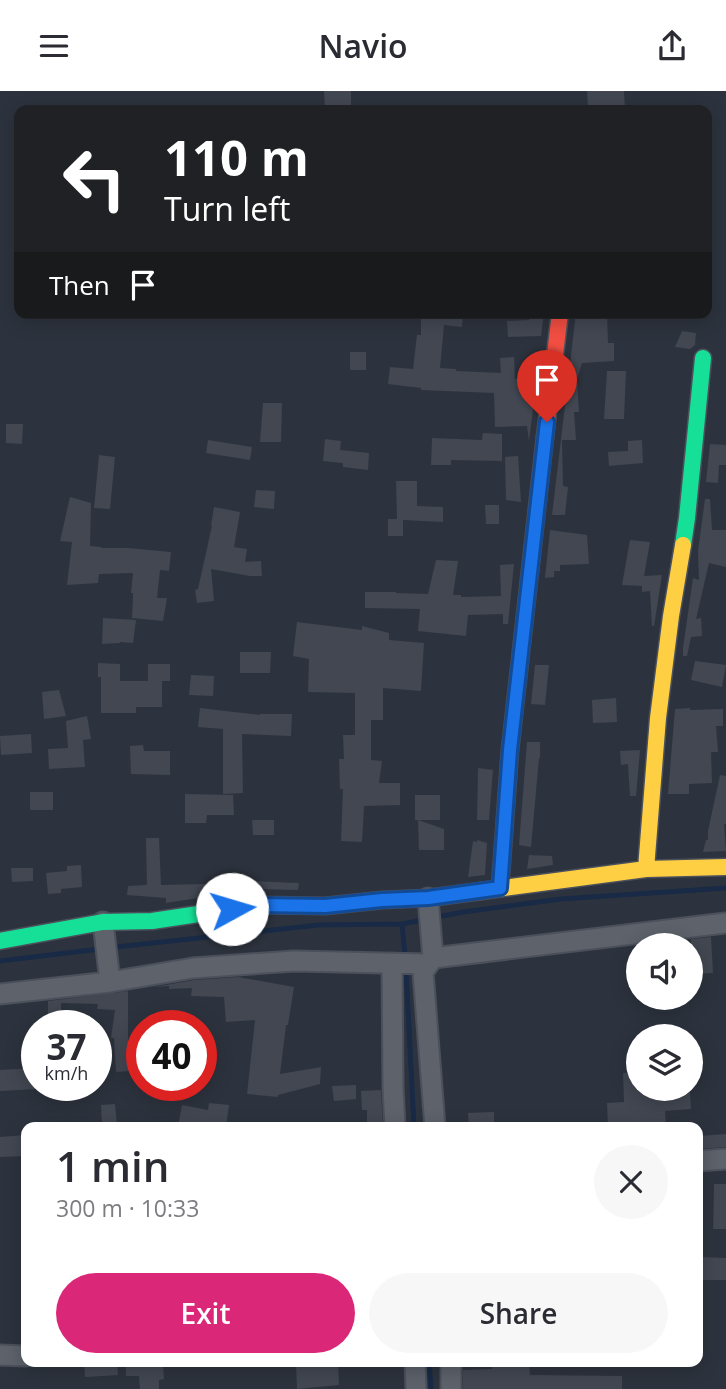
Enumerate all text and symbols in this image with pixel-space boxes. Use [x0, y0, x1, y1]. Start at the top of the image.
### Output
text: Navio [318, 24, 408, 67]
icon: menu [35, 27, 73, 65]
icon: share [653, 27, 691, 65]
text: 110 m [164, 124, 309, 190]
icon: left [49, 133, 140, 224]
text: Turn left [164, 187, 290, 230]
icon: arrive [124, 266, 162, 304]
text: Then [49, 267, 110, 303]
pin [517, 350, 577, 422]
icon: arrive [528, 361, 566, 399]
position arrow [195, 872, 269, 946]
map controls [626, 933, 703, 1101]
button: sound [626, 933, 703, 1010]
speed limit sign: 40 [126, 1010, 217, 1101]
text: 37 [46, 1023, 87, 1070]
button: layers [626, 1024, 703, 1101]
text: km/h [45, 1061, 88, 1085]
text: 1 min [56, 1137, 169, 1194]
button: close [594, 1145, 668, 1219]
text: 300 m · 10:33 [56, 1192, 199, 1224]
button: Exit [56, 1273, 355, 1353]
button: Share [369, 1273, 668, 1353]

